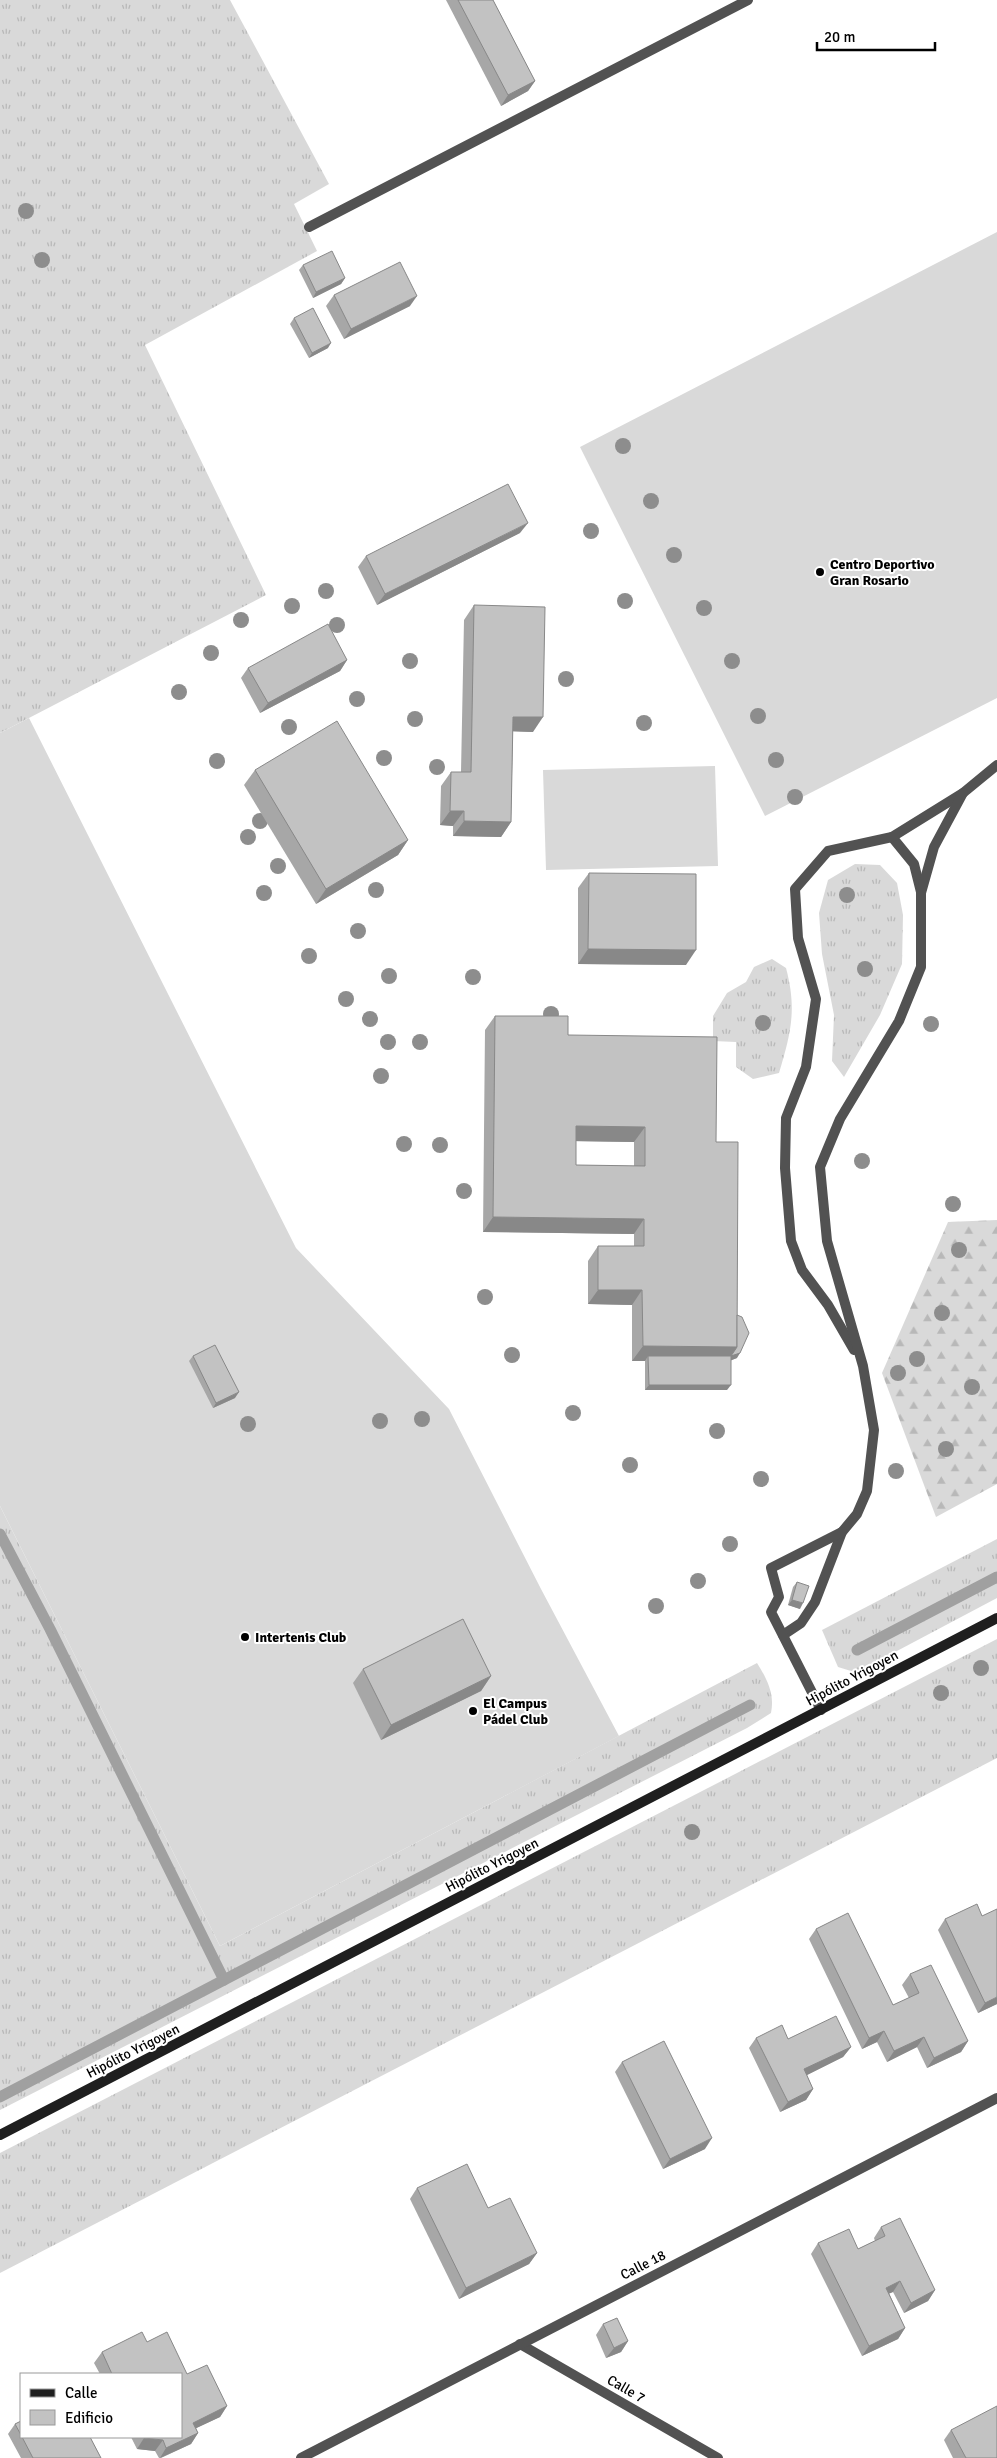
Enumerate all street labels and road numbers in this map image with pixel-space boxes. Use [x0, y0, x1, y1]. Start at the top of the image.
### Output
street label: Hipólito Yrigoyen [803, 1647, 901, 1709]
street label: Hipólito Yrigoyen [443, 1834, 541, 1896]
street label: Hipólito Yrigoyen [84, 2020, 182, 2082]
street label: Calle 18 [617, 2246, 669, 2284]
street label: Calle 7 [604, 2371, 648, 2407]

